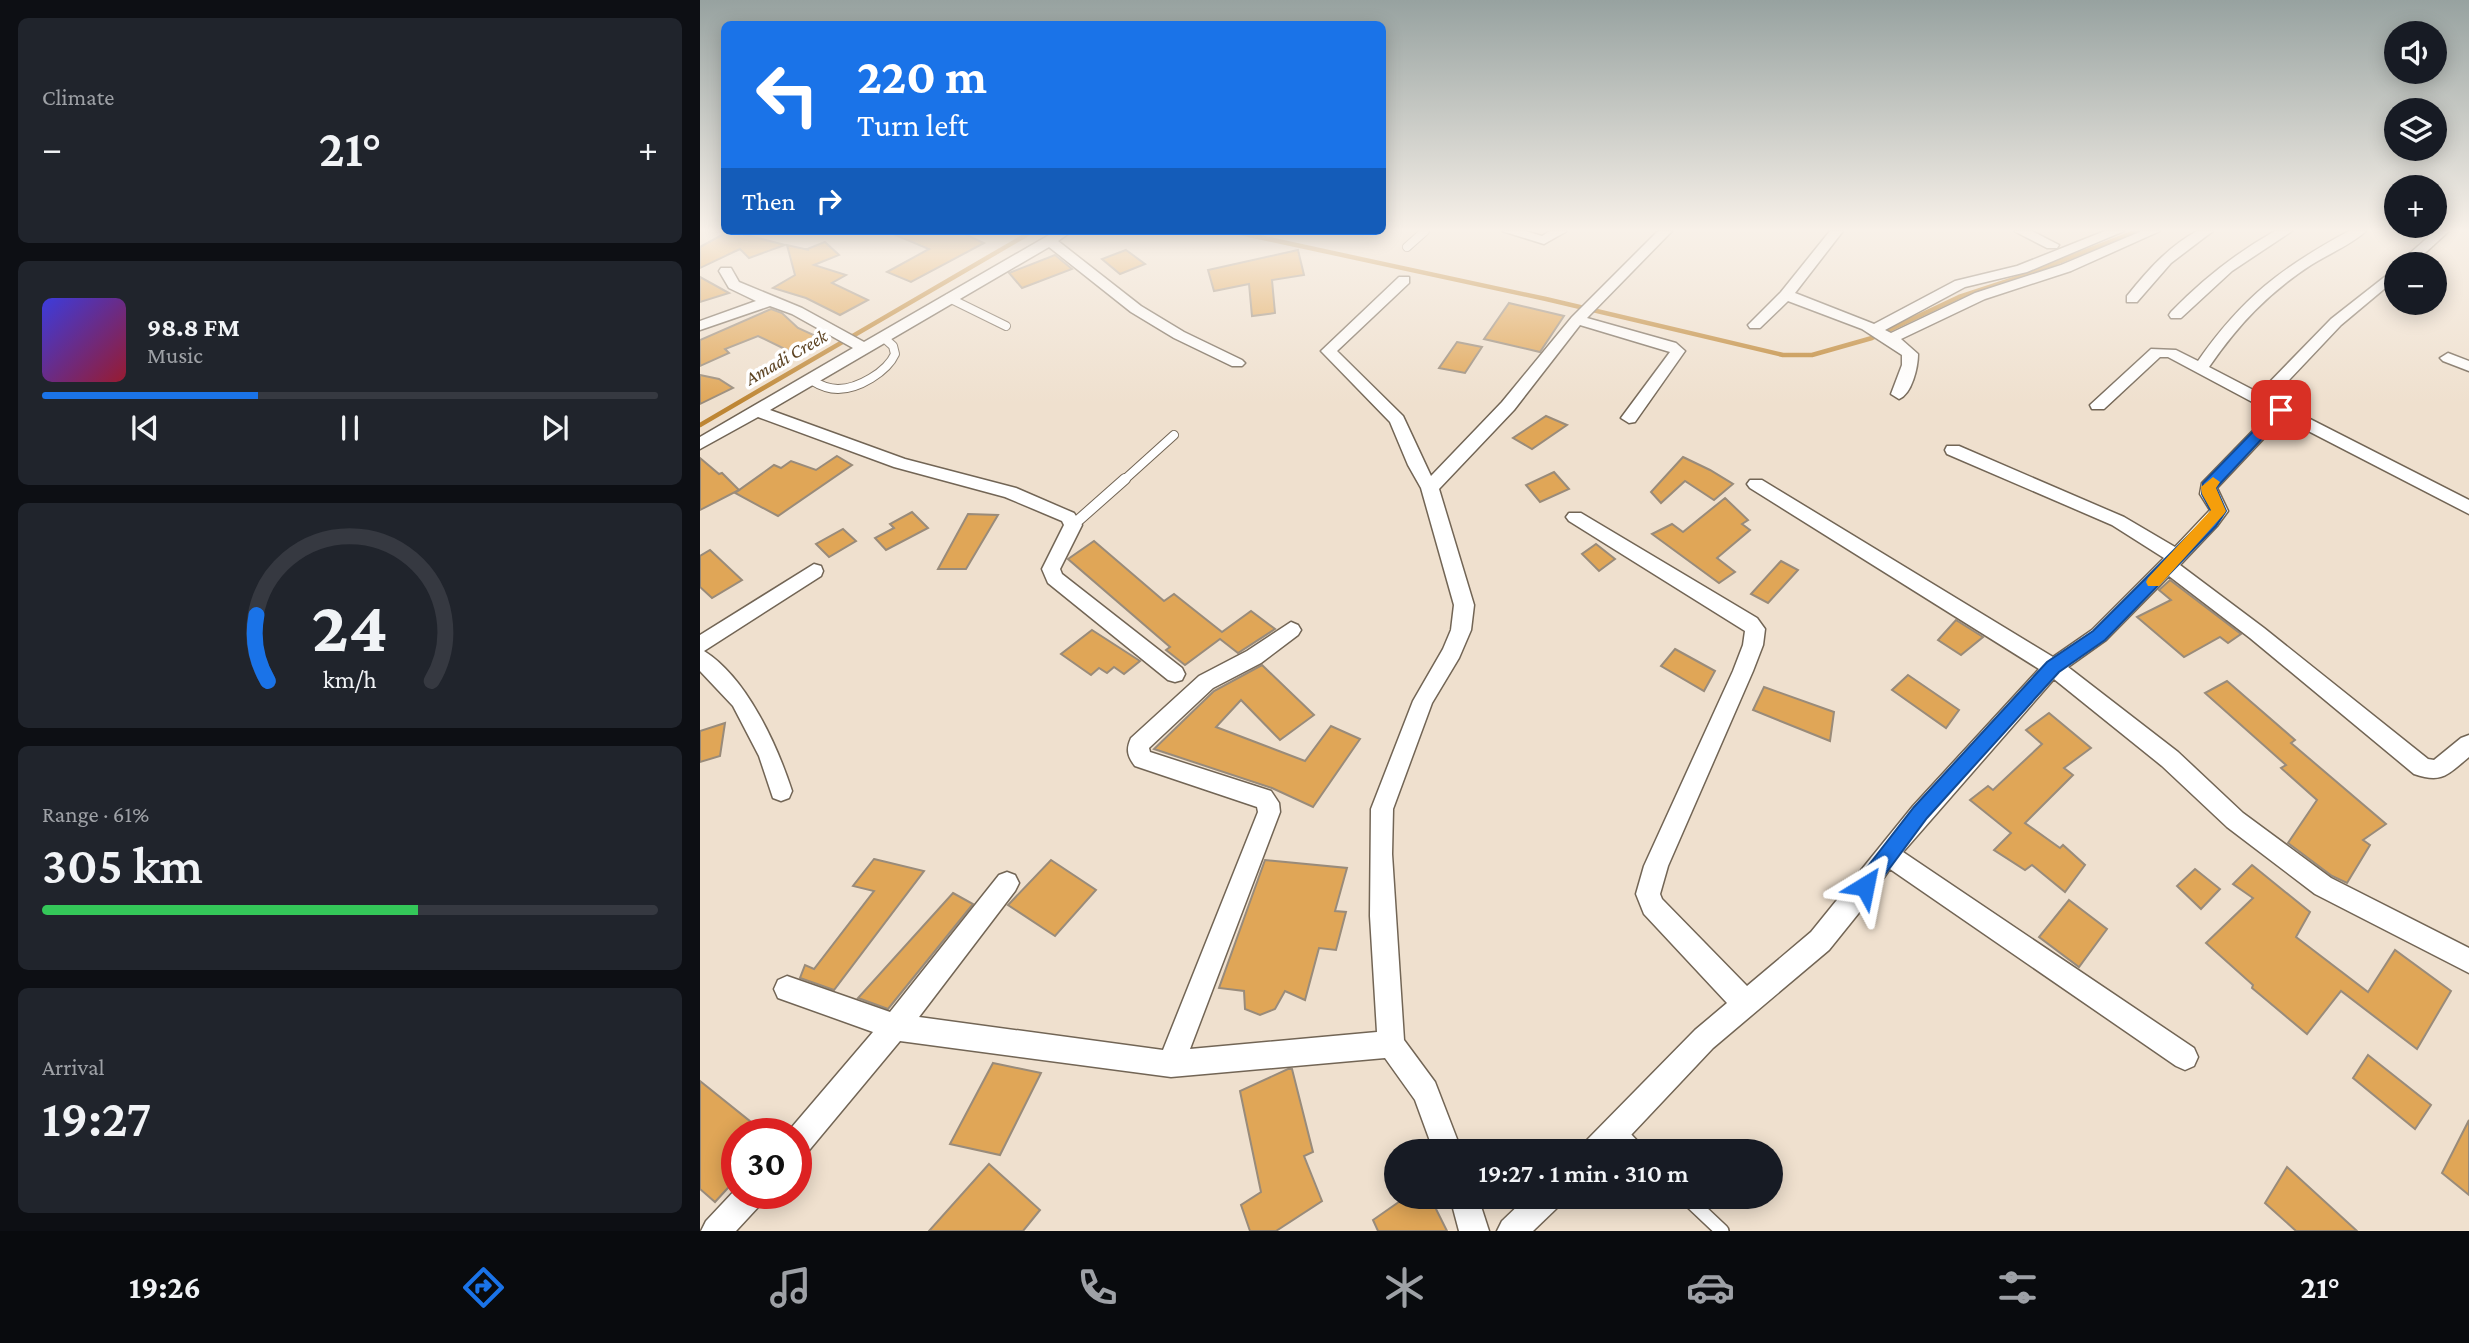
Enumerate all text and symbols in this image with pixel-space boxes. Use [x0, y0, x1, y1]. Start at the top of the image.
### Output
map controls [2384, 21, 2447, 315]
button: sound [2384, 21, 2447, 84]
icon: left [742, 49, 833, 140]
text: 220 m [857, 49, 987, 104]
text: Climate [42, 84, 114, 110]
button: layers [2384, 98, 2447, 161]
text: Turn left [857, 107, 968, 143]
text: 21° [319, 119, 381, 177]
text: − [42, 127, 62, 169]
text: + [638, 127, 658, 169]
button: + [2384, 175, 2447, 238]
icon: right [810, 182, 848, 220]
text: Then [742, 187, 796, 216]
button: − [2384, 252, 2447, 315]
text: 98.8 FM [147, 313, 240, 342]
water label: Amadi Creek [740, 325, 831, 389]
text: Music [147, 342, 203, 368]
pin [2251, 380, 2311, 440]
icon: arrive [2262, 391, 2300, 429]
icon: previous [126, 409, 164, 447]
icon: pause [331, 409, 369, 447]
icon: next [536, 409, 574, 447]
text: 24 [312, 587, 388, 668]
text: km/h [323, 666, 377, 693]
text: Range · 61% [42, 801, 149, 827]
text: 305 km [42, 836, 203, 894]
position arrow [1828, 849, 1902, 923]
text: Arrival [42, 1054, 105, 1080]
text: 19:27 [42, 1089, 151, 1147]
speed limit sign: 30 [721, 1118, 812, 1209]
text: 19:27 · 1 min · 310 m [1478, 1159, 1689, 1188]
icon: directions [459, 1263, 508, 1312]
icon: music [766, 1263, 815, 1312]
icon: phone [1073, 1263, 1122, 1312]
icon: climate [1380, 1263, 1429, 1312]
icon: car [1686, 1263, 1735, 1312]
icon: filters [1993, 1263, 2042, 1312]
text: 19:26 [129, 1269, 201, 1305]
text: 21° [2300, 1269, 2340, 1305]

